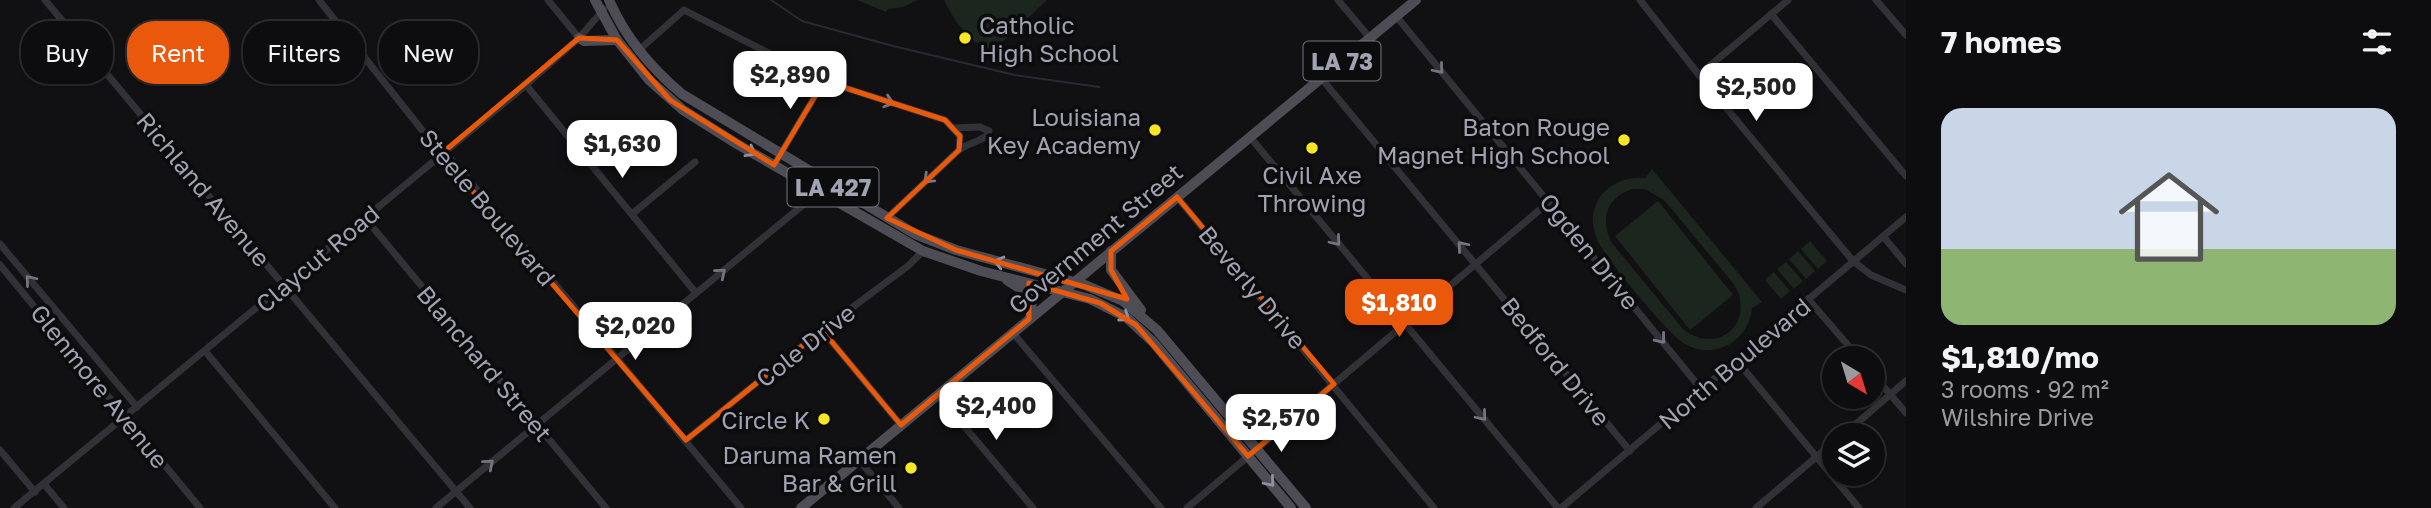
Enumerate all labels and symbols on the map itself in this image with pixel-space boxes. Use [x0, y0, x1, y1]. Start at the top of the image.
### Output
place label: Catholic High School [979, 10, 1119, 67]
marker: Catholic High School [957, 30, 973, 46]
road number: LA 73 [1304, 41, 1380, 80]
pin: $2,890 [733, 52, 847, 111]
one-way arrow [1431, 61, 1444, 73]
pin: $2,500 [1699, 64, 1813, 123]
one-way arrow [882, 94, 895, 108]
place label: Louisiana Key Academy [987, 102, 1141, 159]
street label: Richland Avenue [131, 106, 277, 272]
place label: Baton Rouge Magnet High School [1377, 112, 1610, 169]
pin: $1,630 [565, 120, 679, 180]
marker: Louisiana Key Academy [1147, 122, 1163, 138]
street label: Steele Boulevard [414, 123, 562, 291]
marker: Baton Rouge Magnet High School [1616, 132, 1632, 148]
marker: Civil Axe Throwing [1304, 140, 1320, 156]
one-way arrow [743, 144, 756, 157]
street label: Government Street [1002, 157, 1188, 319]
place label: Civil Axe Throwing [1258, 160, 1366, 217]
road number: LA 427 [788, 168, 878, 206]
one-way arrow [923, 171, 936, 184]
street label: Ogden Drive [1534, 187, 1646, 315]
street label: Claycut Road [249, 198, 385, 318]
street label: Beverly Drive [1193, 220, 1313, 354]
one-way arrow [1328, 234, 1341, 246]
one-way arrow [1458, 242, 1470, 255]
one-way arrow [993, 256, 1005, 270]
one-way arrow [713, 269, 726, 281]
one-way arrow [26, 275, 38, 288]
street label: Blanchard Street [411, 279, 559, 447]
pin: $1,810 [1342, 280, 1456, 339]
street label: Bedford Drive [1495, 291, 1617, 431]
street label: North Boulevard [1652, 291, 1816, 435]
street label: Cole Drive [750, 297, 860, 393]
street label: Glenmore Avenue [25, 298, 175, 474]
pin: $2,020 [578, 302, 692, 362]
one-way arrow [1117, 309, 1130, 321]
one-way arrow [1653, 332, 1666, 344]
north arrow [1822, 346, 1885, 410]
pin: $2,400 [939, 382, 1053, 442]
pin: $2,570 [1224, 394, 1338, 454]
place label: Circle K [721, 405, 810, 434]
one-way arrow [1474, 408, 1486, 421]
marker: Circle K [816, 411, 832, 427]
place label: Daruma Ramen Bar & Grill [722, 440, 897, 497]
one-way arrow [480, 460, 493, 472]
marker: Daruma Ramen Bar & Grill [903, 460, 919, 476]
one-way arrow [1261, 475, 1274, 487]

